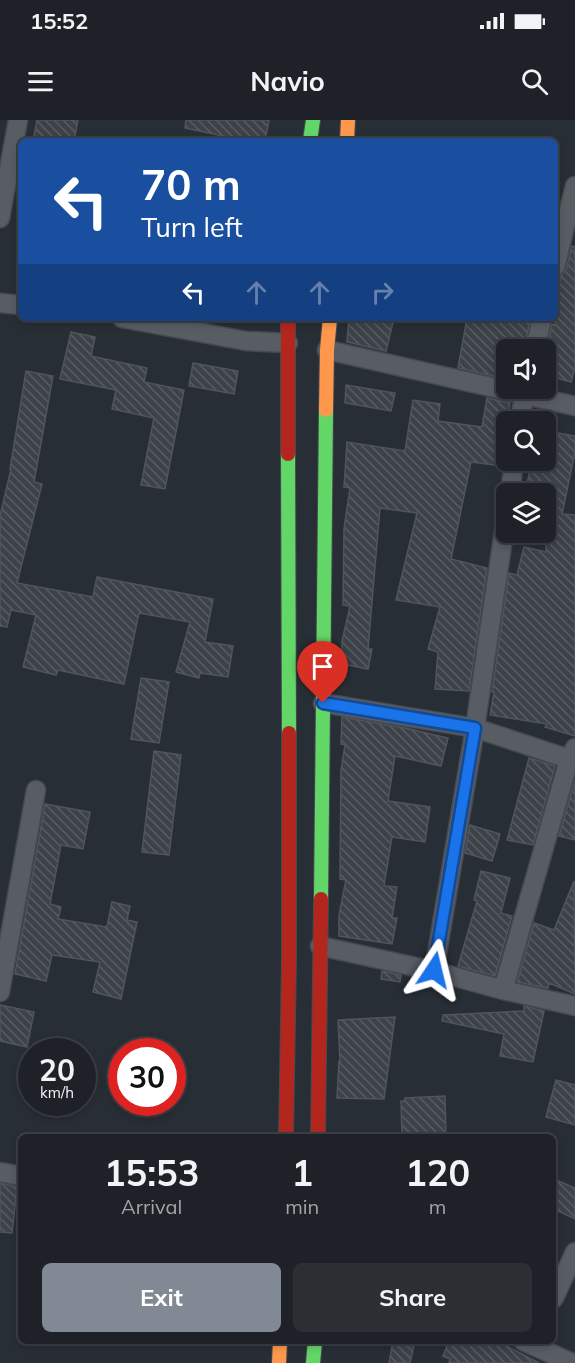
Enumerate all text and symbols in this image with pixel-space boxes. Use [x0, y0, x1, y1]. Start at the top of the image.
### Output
text: 15:52 [30, 7, 88, 35]
text: Navio [250, 64, 325, 98]
icon: menu [24, 65, 57, 98]
icon: search [518, 65, 551, 98]
text: 70 m [141, 158, 241, 211]
icon: left [42, 162, 120, 240]
text: Turn left [141, 210, 243, 244]
icon: left [177, 276, 210, 309]
icon: ahead [240, 276, 273, 309]
icon: ahead [303, 276, 336, 309]
icon: right [366, 276, 399, 309]
map controls [496, 339, 556, 543]
button: sound [496, 339, 556, 399]
button: search [496, 411, 556, 471]
button: layers [496, 483, 556, 543]
pin [297, 641, 348, 703]
icon: arrive [306, 650, 339, 683]
position arrow [402, 938, 466, 1002]
speed limit sign: 30 [108, 1038, 186, 1116]
text: 20 [39, 1051, 75, 1089]
text: km/h [40, 1083, 74, 1102]
text: 15:53 [104, 1150, 199, 1195]
text: 1 [291, 1150, 313, 1195]
text: 120 [405, 1150, 470, 1195]
text: Arrival [121, 1194, 182, 1219]
text: min [285, 1194, 319, 1219]
text: m [429, 1194, 446, 1219]
button: Exit [42, 1263, 281, 1332]
button: Share [293, 1263, 532, 1332]

